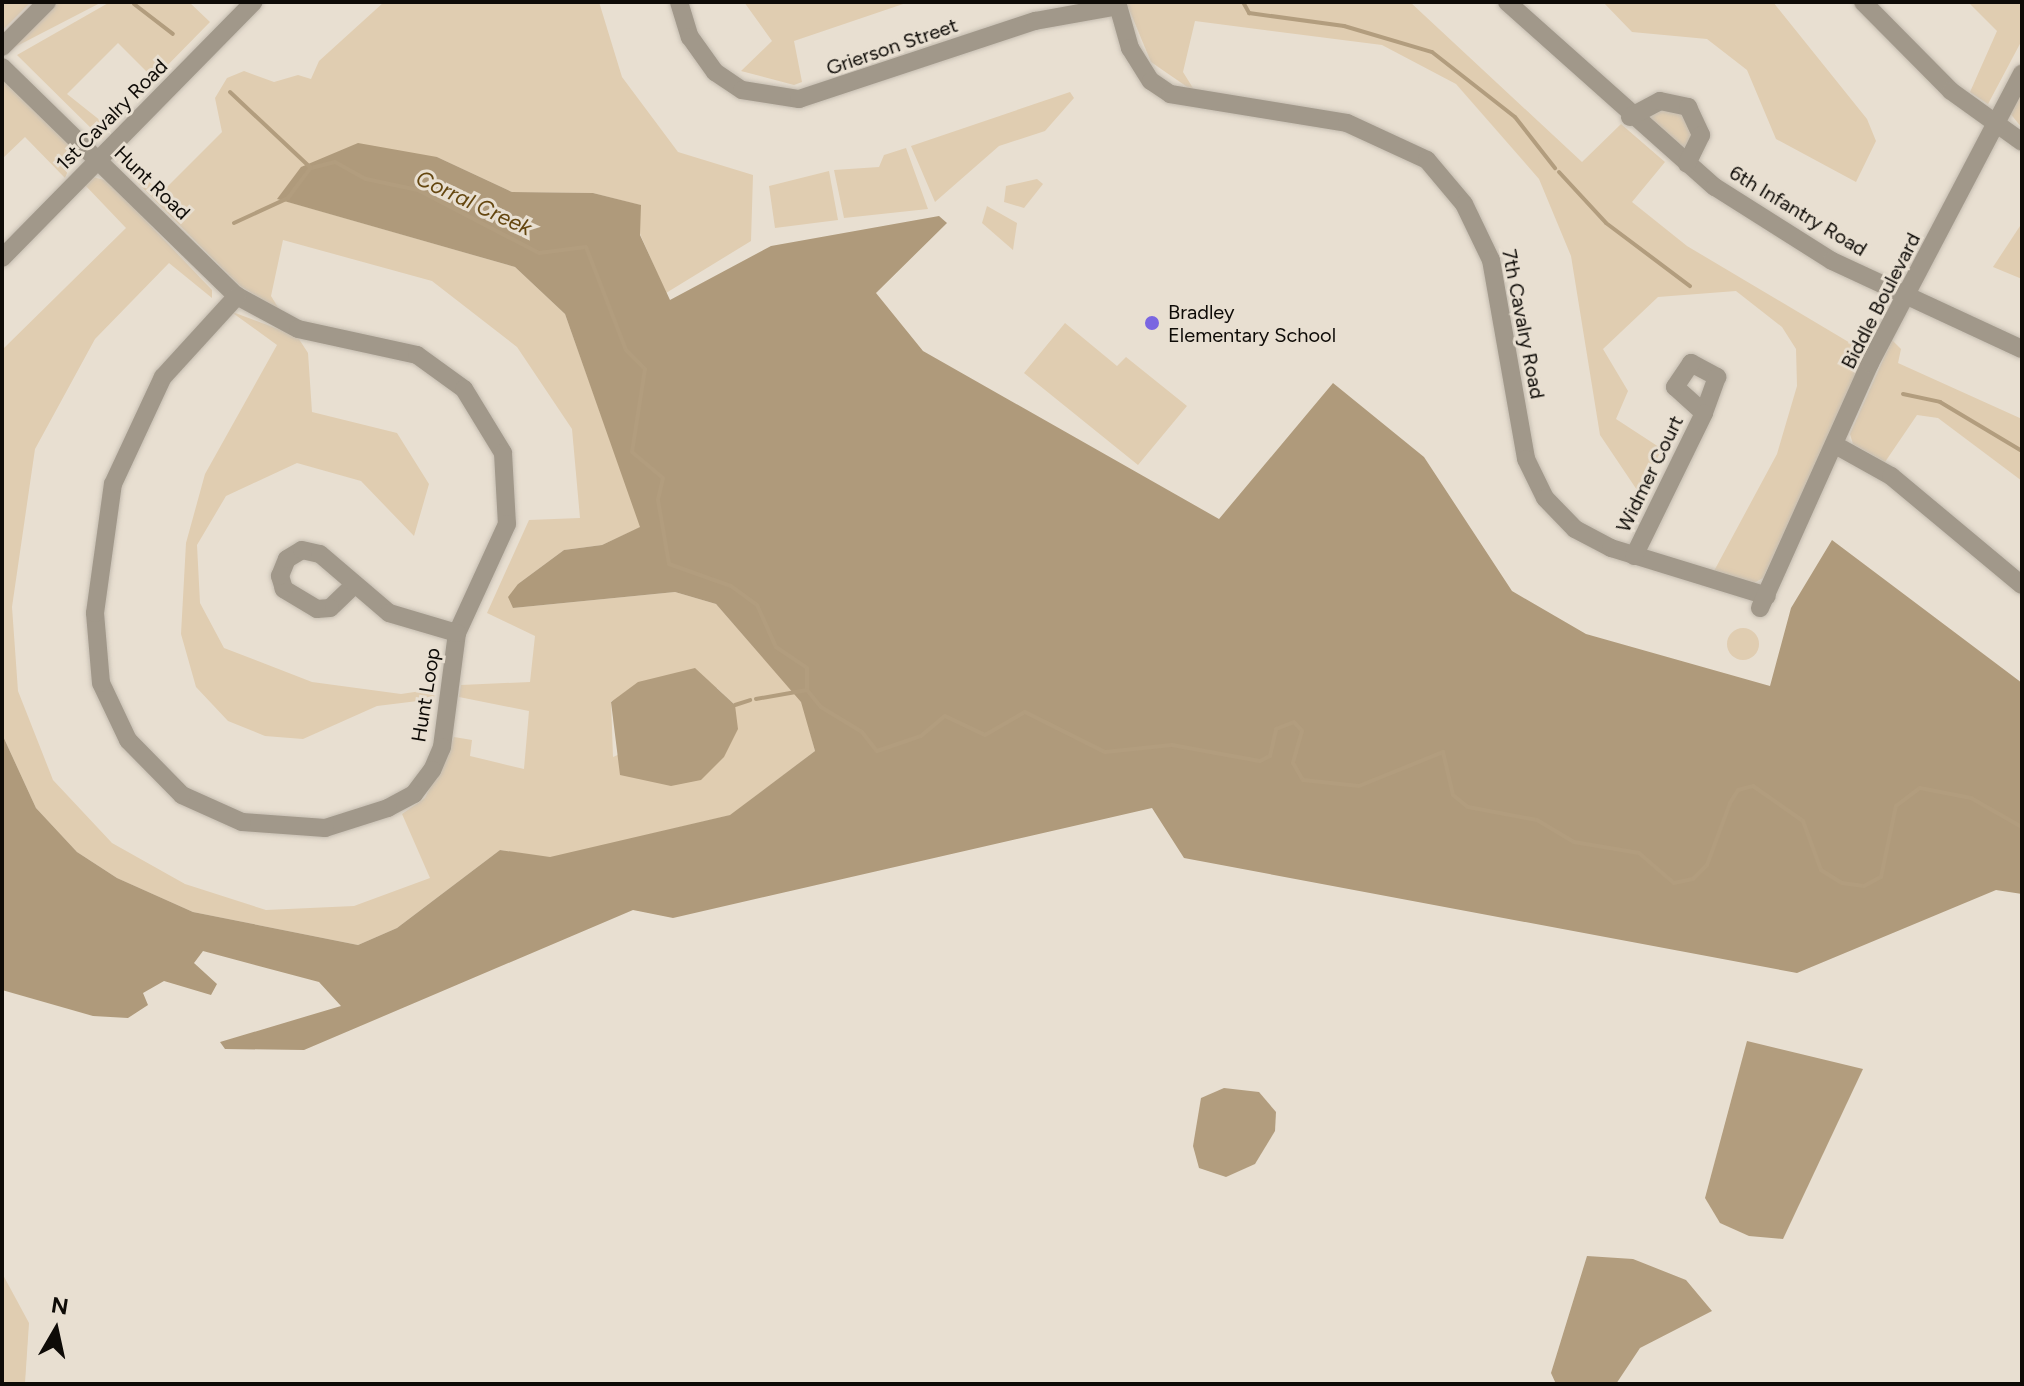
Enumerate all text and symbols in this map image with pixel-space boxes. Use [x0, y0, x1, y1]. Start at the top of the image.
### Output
street label: Grierson Street [823, 13, 961, 81]
street label: 1st Cavalry Road [51, 54, 173, 176]
street label: Hunt Road [109, 141, 195, 225]
street label: 6th Infantry Road [1725, 161, 1871, 261]
water label: Corral Creek [412, 165, 536, 241]
street label: Biddle Boulevard [1836, 229, 1926, 373]
street label: 7th Cavalry Road [1497, 247, 1549, 401]
place label: Bradley Elementary School [1168, 300, 1336, 347]
marker: Bradley Elementary School [1143, 314, 1161, 332]
street label: Widmer Court [1611, 412, 1689, 536]
street label: Hunt Loop [407, 646, 445, 744]
north arrow [16, 1290, 96, 1370]
text: N [49, 1291, 70, 1320]

